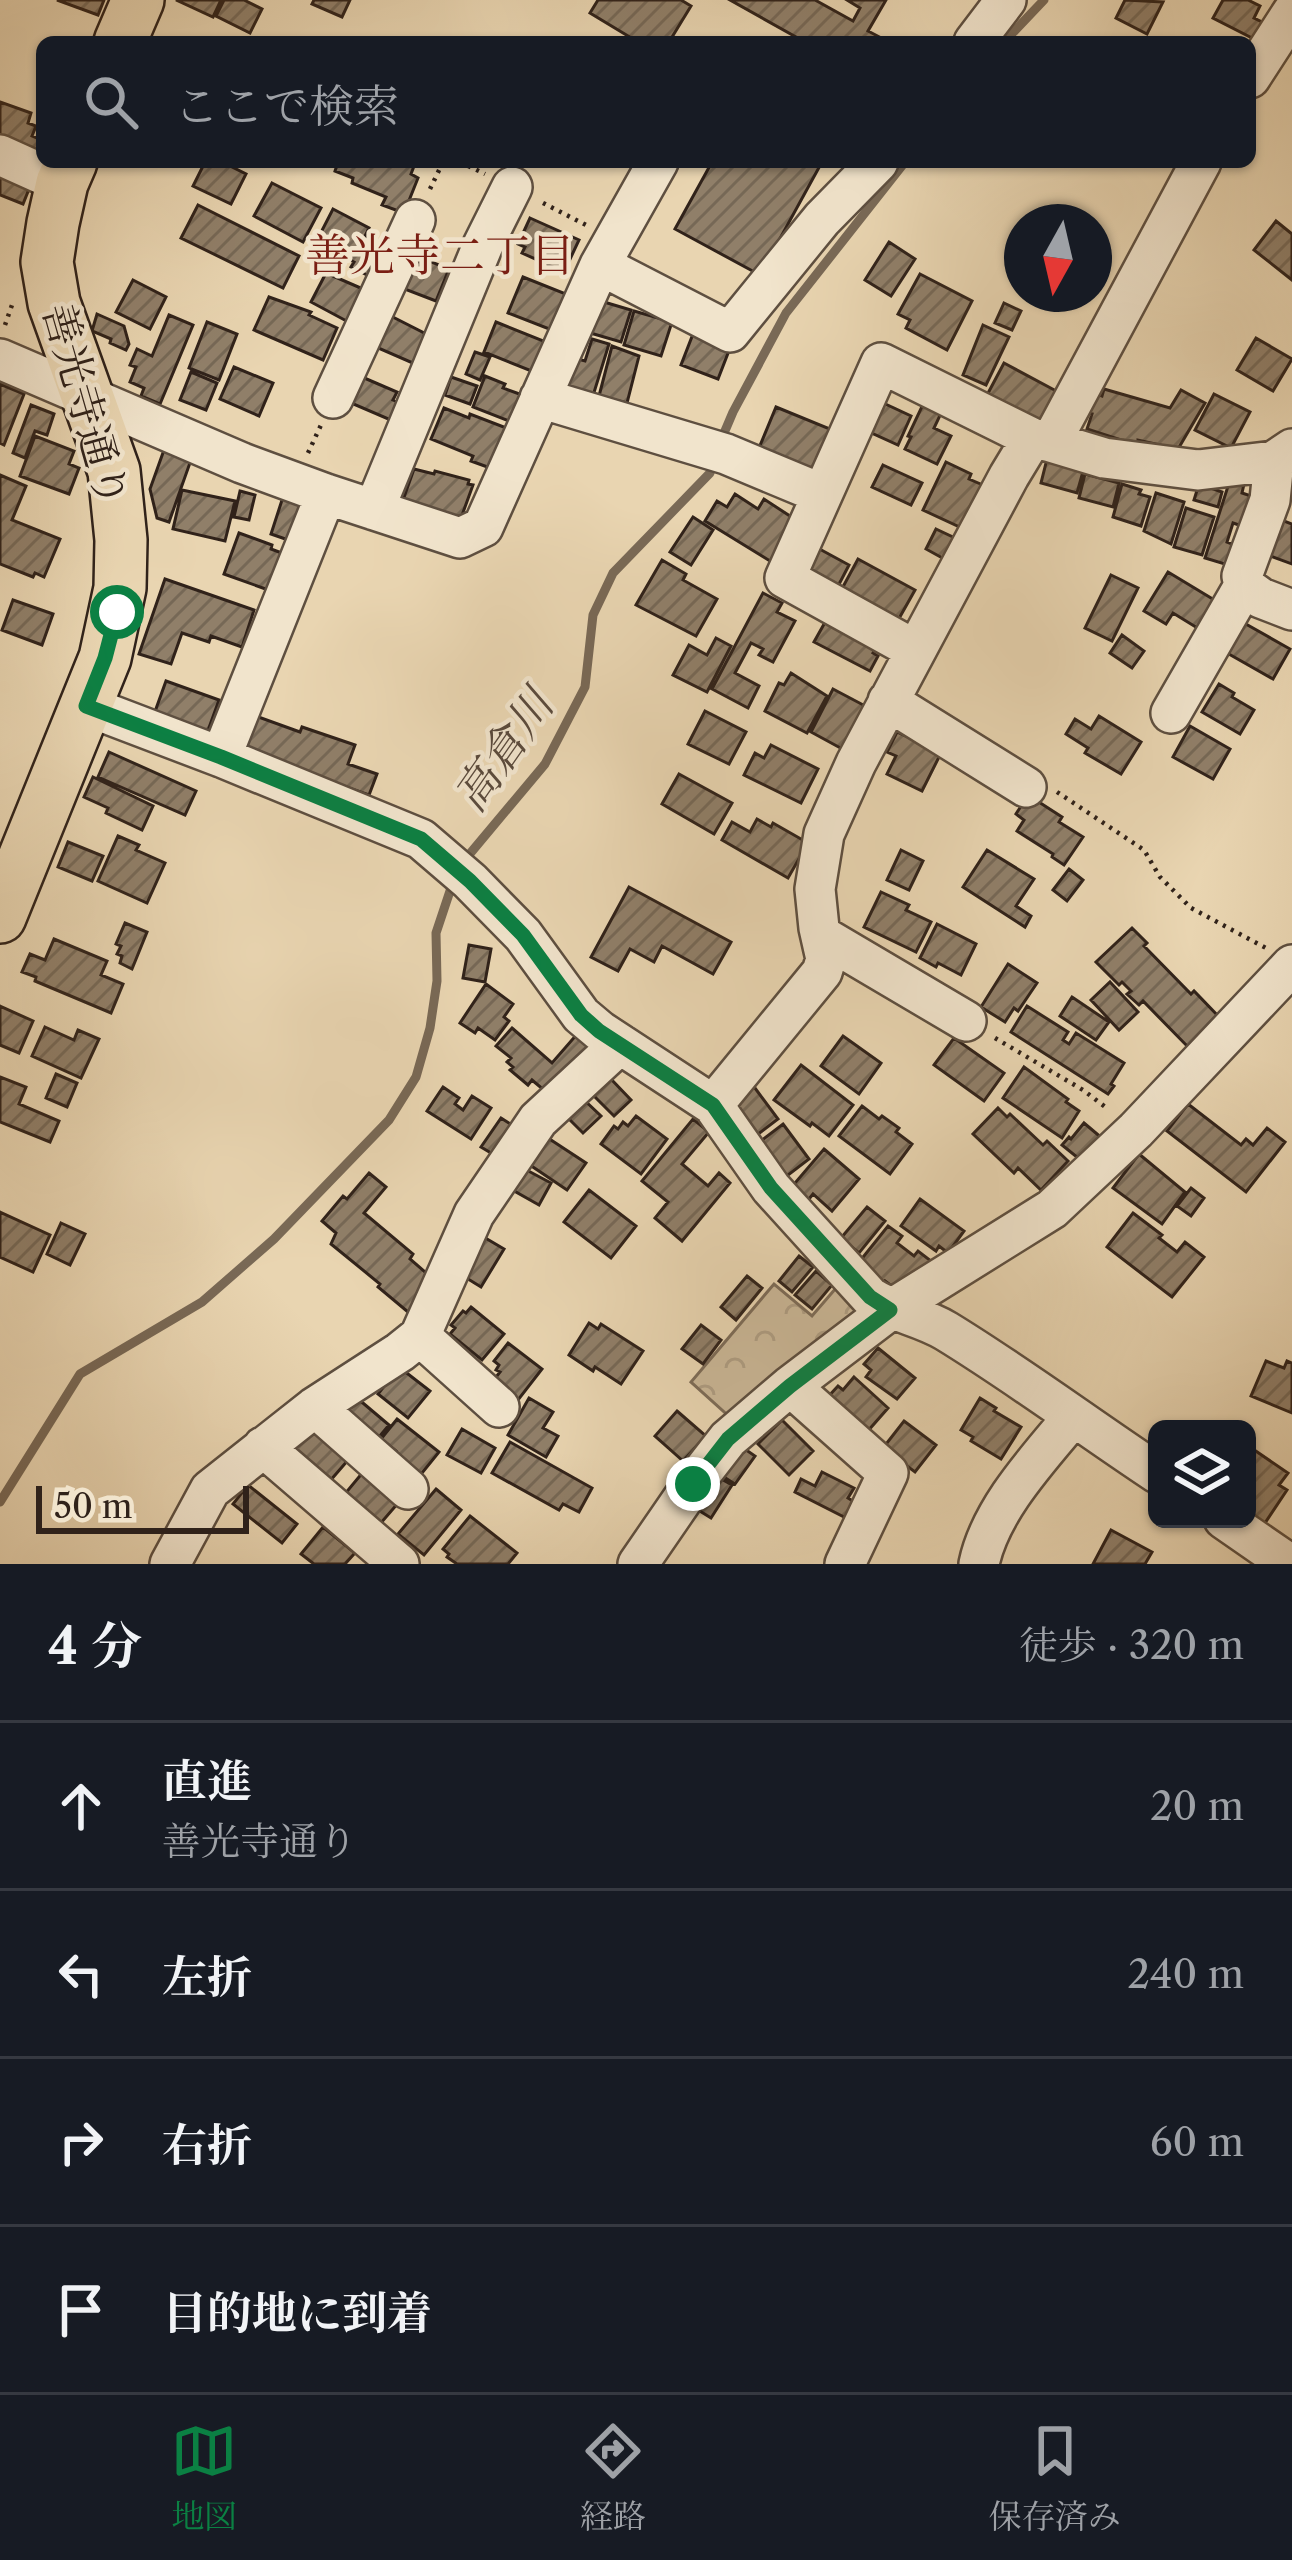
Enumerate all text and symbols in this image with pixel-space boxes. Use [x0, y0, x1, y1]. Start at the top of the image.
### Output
search box [36, 36, 1256, 168]
icon: search [78, 69, 144, 135]
text: ここで検索 [174, 78, 399, 134]
north arrow [1004, 204, 1112, 312]
district label: 善光寺二丁目 [305, 227, 575, 283]
street label: 善光寺通り [32, 297, 140, 513]
route start [90, 585, 144, 639]
water label: 高倉川 [441, 675, 568, 821]
map controls [1148, 1420, 1256, 1528]
button: layers [1148, 1420, 1256, 1528]
route end [666, 1457, 720, 1511]
scale bar [36, 1480, 249, 1533]
text: 50 m [54, 1486, 132, 1527]
text: 4 分 [48, 1615, 142, 1677]
text: 徒歩 · 320 m [1019, 1621, 1244, 1669]
text: 直進 [162, 1753, 252, 1809]
icon: ahead [48, 1773, 114, 1839]
text: 20 m [1150, 1782, 1244, 1830]
text: 善光寺通り [162, 1817, 357, 1865]
icon: left [48, 1941, 114, 2007]
text: 左折 [162, 1949, 252, 2005]
text: 240 m [1128, 1950, 1244, 1998]
icon: right [48, 2109, 114, 2175]
text: 右折 [162, 2117, 252, 2173]
text: 60 m [1150, 2118, 1244, 2166]
icon: arrive [48, 2277, 114, 2343]
text: 目的地に到着 [162, 2285, 432, 2341]
tab: 地図 [171, 2418, 237, 2537]
tab: 経路 [580, 2418, 646, 2537]
tab: 保存済み [989, 2418, 1121, 2537]

